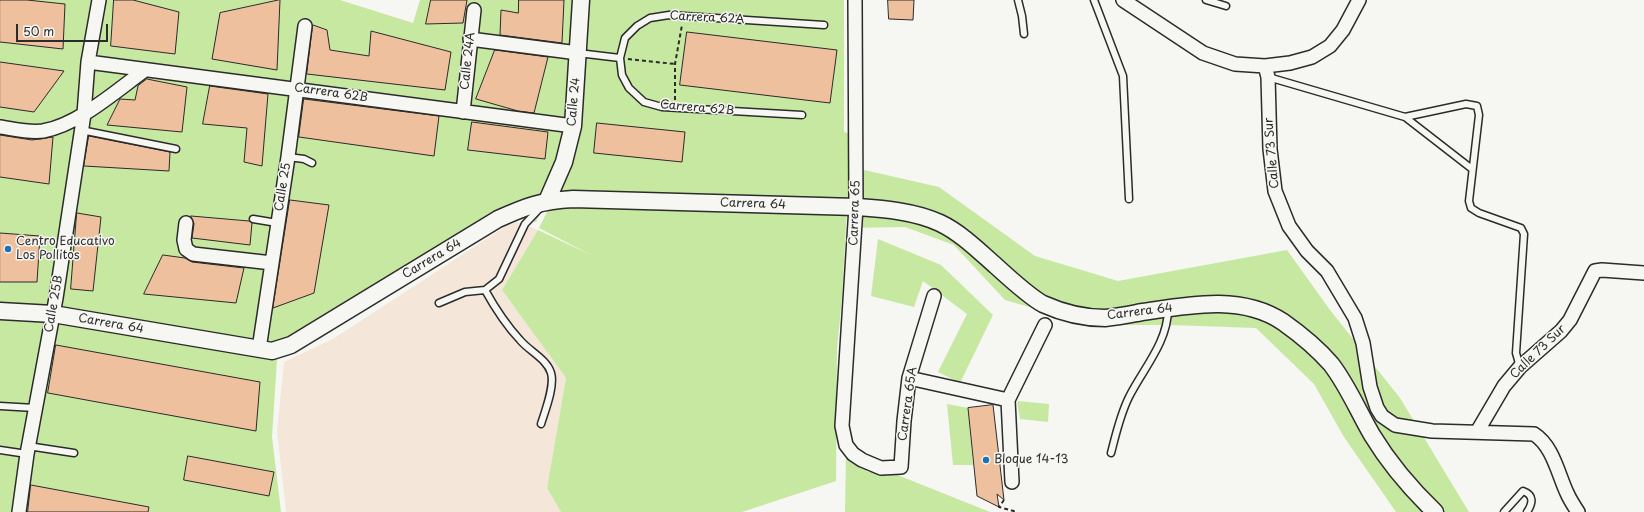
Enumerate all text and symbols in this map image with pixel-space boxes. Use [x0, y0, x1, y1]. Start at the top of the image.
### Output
street label: Carrera 62A [669, 9, 745, 27]
scale bar [18, 16, 110, 42]
text: 50 m [23, 22, 54, 40]
street label: Calle 24A [458, 31, 478, 91]
street label: Calle 24 [565, 77, 583, 127]
street label: Carrera 62B [293, 81, 369, 105]
street label: Carrera 62B [659, 98, 735, 118]
street label: Calle 73 Sur [1262, 117, 1282, 189]
street label: Calle 25 [272, 162, 294, 212]
street label: Carrera 65 [847, 180, 863, 246]
street label: Carrera 64 [720, 196, 786, 212]
place label: Centro Educativo Los Pollitos [16, 235, 115, 263]
street label: Carrera 64 [400, 236, 464, 282]
marker: Centro Educativo Los Pollitos [3, 244, 13, 254]
street label: Calle 25B [42, 274, 66, 334]
street label: Carrera 64 [1106, 301, 1174, 323]
street label: Carrera 64 [77, 311, 145, 337]
street label: Calle 73 Sur [1507, 322, 1569, 382]
street label: Carrera 65A [896, 366, 920, 442]
place label: Bloque 14-13 [994, 453, 1069, 467]
marker: Bloque 14-13 [981, 455, 991, 465]

